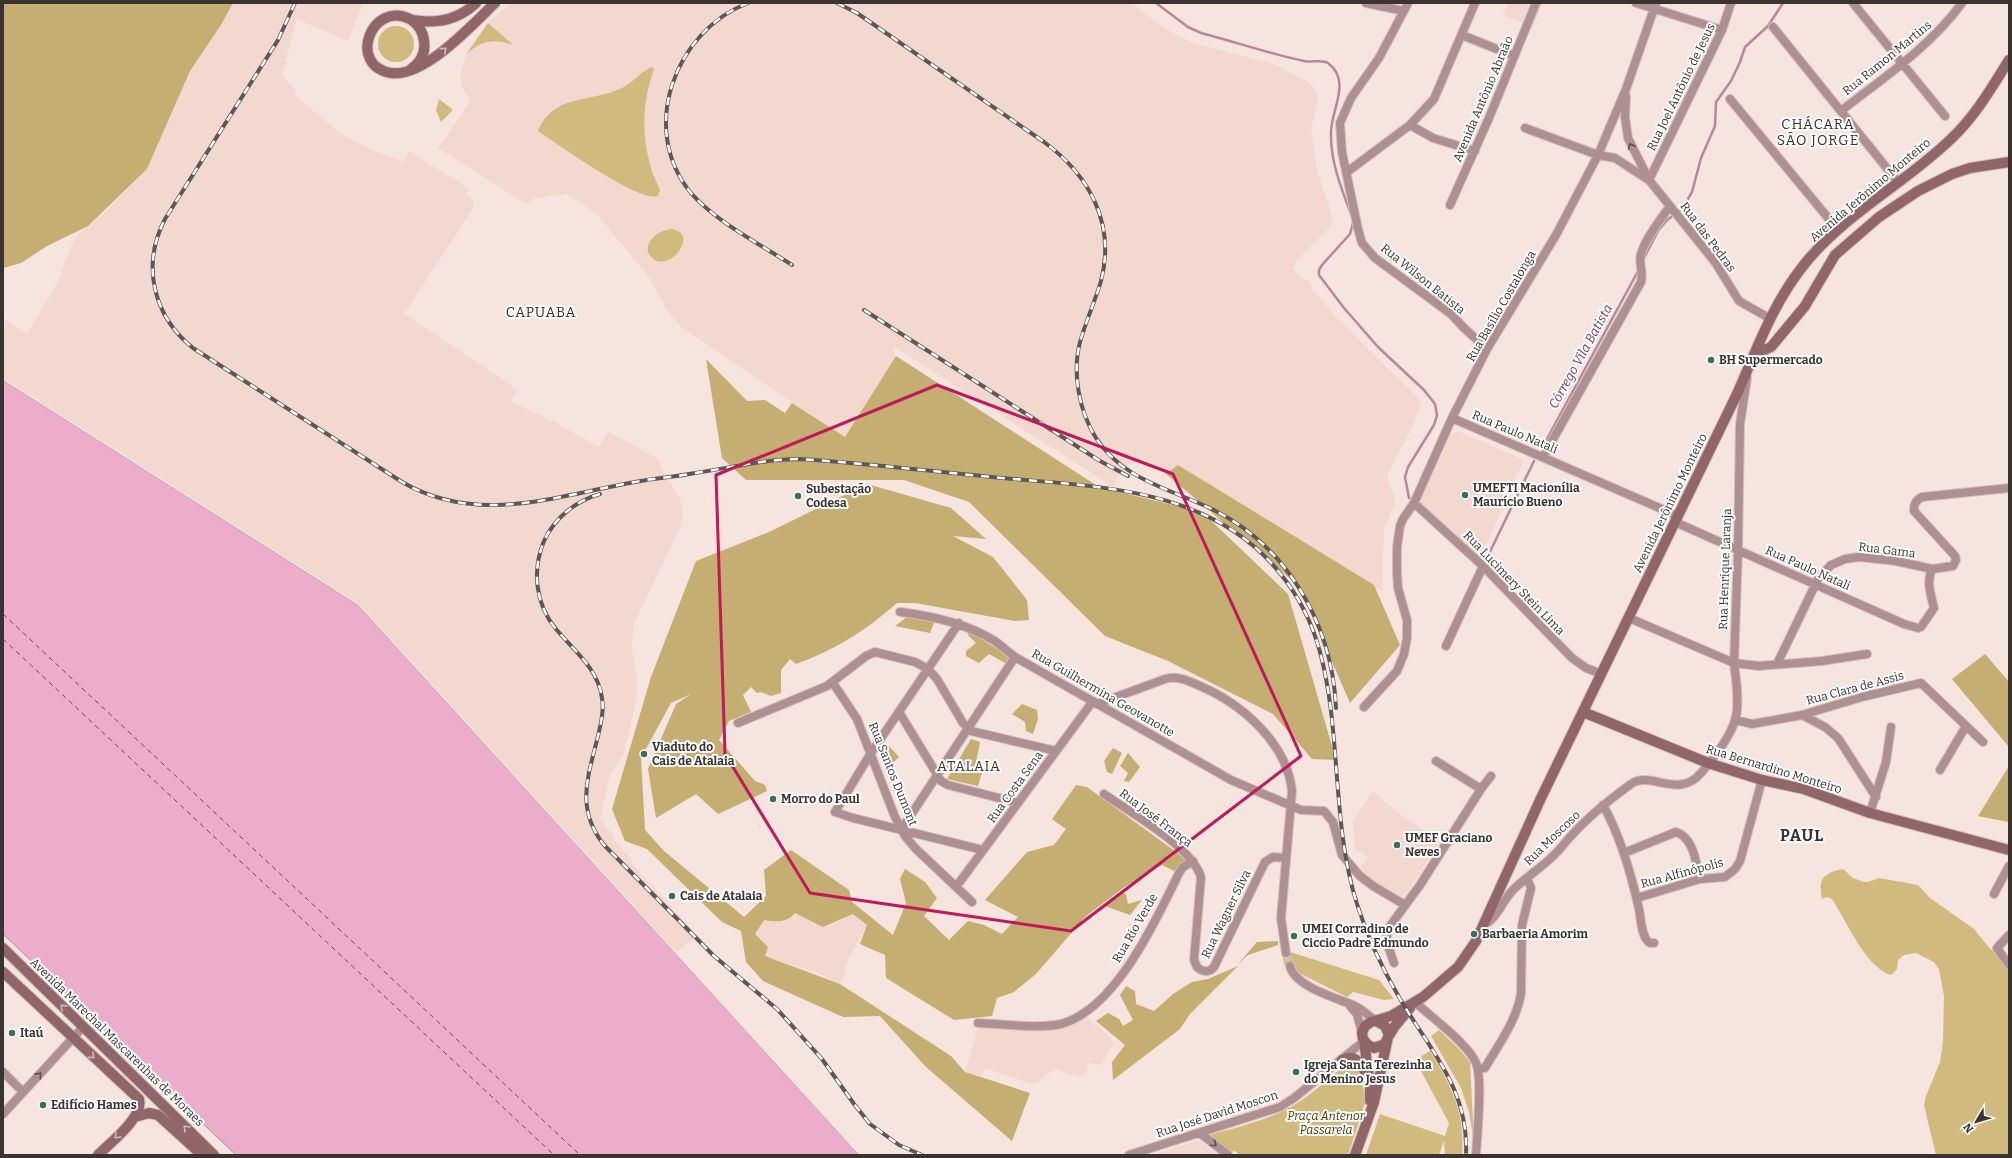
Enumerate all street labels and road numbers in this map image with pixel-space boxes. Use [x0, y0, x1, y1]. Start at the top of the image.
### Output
street label: Rua Ramon Martins [1840, 18, 1934, 98]
street label: Rua Joel Antônio de Jesus [1644, 21, 1718, 153]
street label: Avenida Antônio Abraão [1450, 34, 1516, 164]
street label: Avenida Jerônimo Monteiro [1807, 135, 1933, 245]
street label: Rua das Pedras [1677, 199, 1739, 275]
street label: Rua Wilson Batista [1378, 241, 1468, 317]
street label: Rua Basílio Costalonga [1463, 248, 1539, 364]
street label: Rua Paulo Natali [1470, 408, 1560, 456]
street label: Avenida Jerônimo Monteiro [1630, 431, 1710, 575]
street label: Rua Henrique Laranja [1716, 508, 1734, 630]
street label: Rua Lucimery Stein Lima [1461, 528, 1568, 638]
street label: Rua Gama [1858, 540, 1917, 560]
street label: Rua Paulo Natali [1763, 543, 1853, 593]
street label: Rua Guilhermina Geovanotte [1029, 646, 1177, 740]
street label: Rua Clara de Assis [1805, 668, 1906, 708]
street label: Rua Santos Dumont [866, 720, 920, 829]
street label: Rua Bernardino Monteiro [1704, 742, 1844, 796]
street label: Rua Costa Sena [984, 748, 1046, 826]
street label: Rua José França [1117, 786, 1196, 850]
street label: Rua Moscoso [1521, 808, 1583, 868]
street label: Rua Alfinópolis [1639, 855, 1725, 891]
street label: Rua Wagner Silva [1199, 867, 1254, 960]
street label: Rua Rio Verde [1110, 891, 1160, 965]
street label: Avenida Marechal Mascarenhas de Moraes [27, 955, 207, 1129]
street label: Rua José David Moscon [1154, 1088, 1280, 1140]

